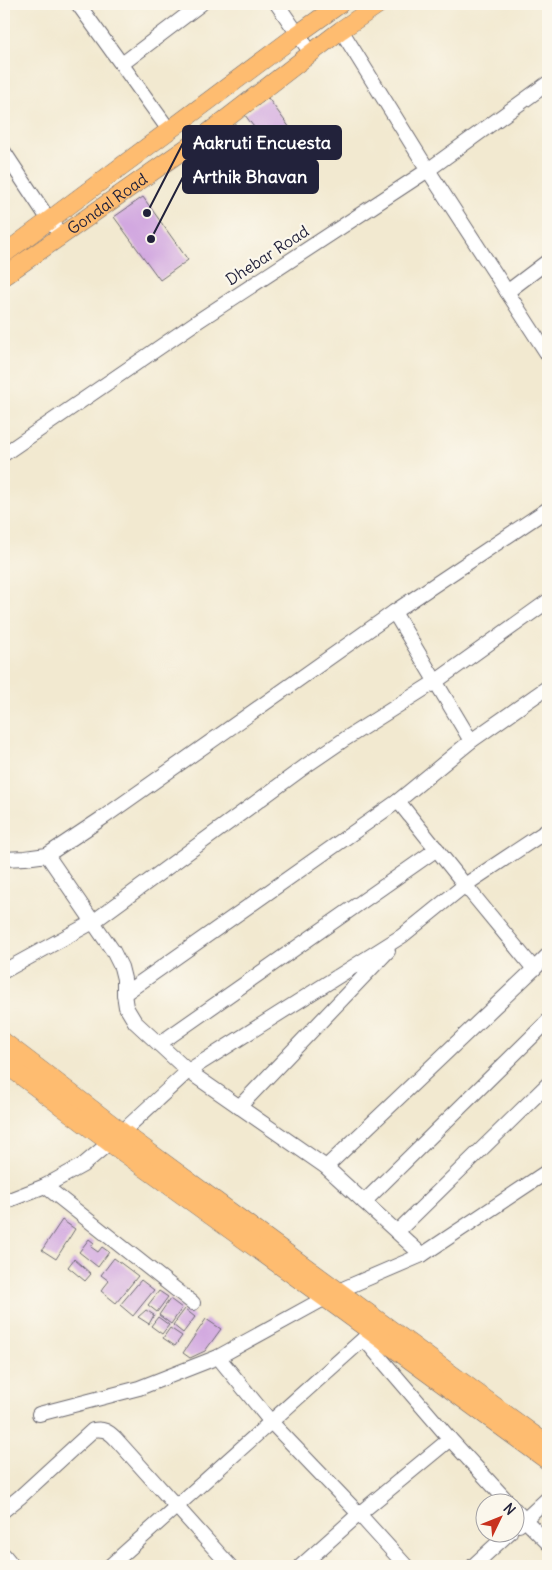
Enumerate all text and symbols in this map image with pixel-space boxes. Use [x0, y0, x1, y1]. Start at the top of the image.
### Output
callout: Aakruti Encuesta [183, 126, 341, 159]
text: Aakruti Encuesta [193, 131, 331, 154]
callout: Arthik Bhavan [183, 160, 318, 193]
text: Arthik Bhavan [193, 165, 308, 188]
street label: Gondal Road [63, 169, 151, 239]
street label: Dhebar Road [222, 221, 312, 289]
north arrow [474, 1492, 524, 1542]
text: N [500, 1499, 519, 1519]

